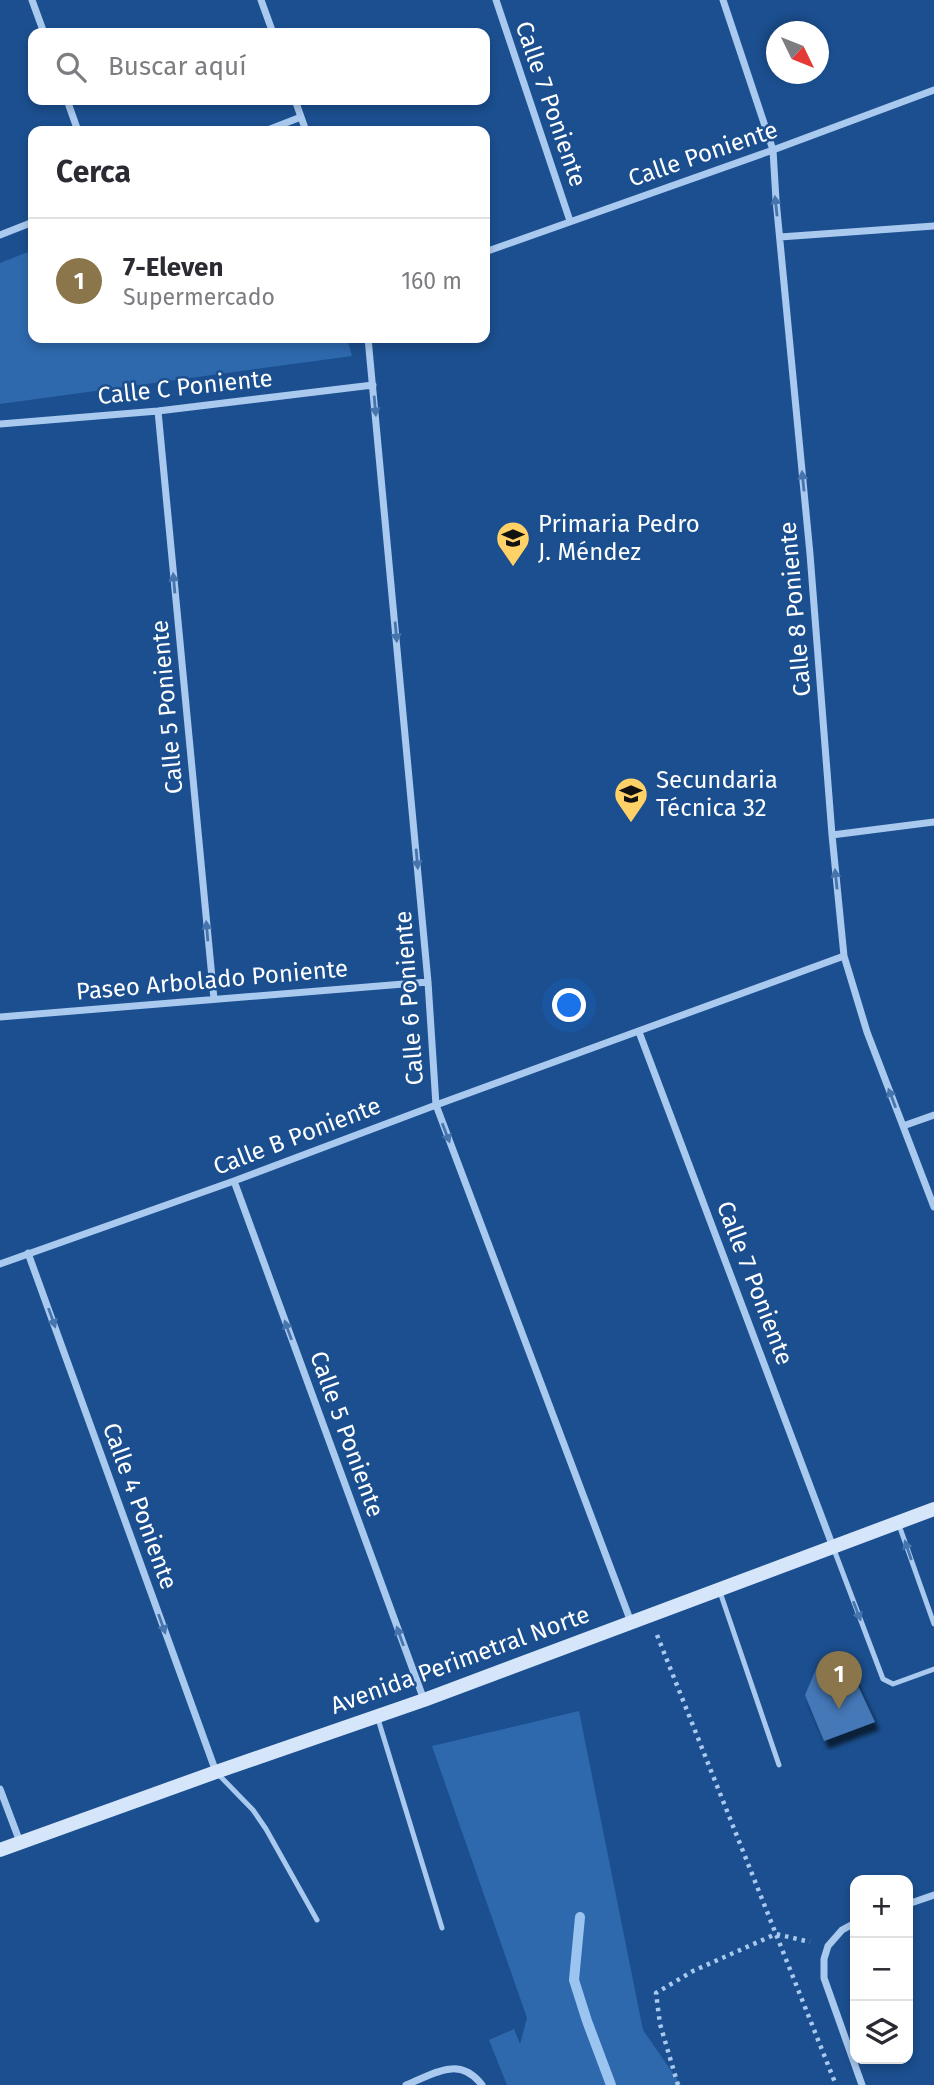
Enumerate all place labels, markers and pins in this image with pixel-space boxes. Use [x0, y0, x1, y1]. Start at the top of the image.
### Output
place label: Primaria Pedro J. Méndez [538, 510, 700, 566]
school or university icon: Primaria Pedro J. Méndez [494, 519, 532, 568]
place label: Secundaria Técnica 32 [656, 766, 778, 822]
school or university icon: Secundaria Técnica 32 [612, 775, 650, 824]
pin: 1 [816, 1651, 862, 1709]

